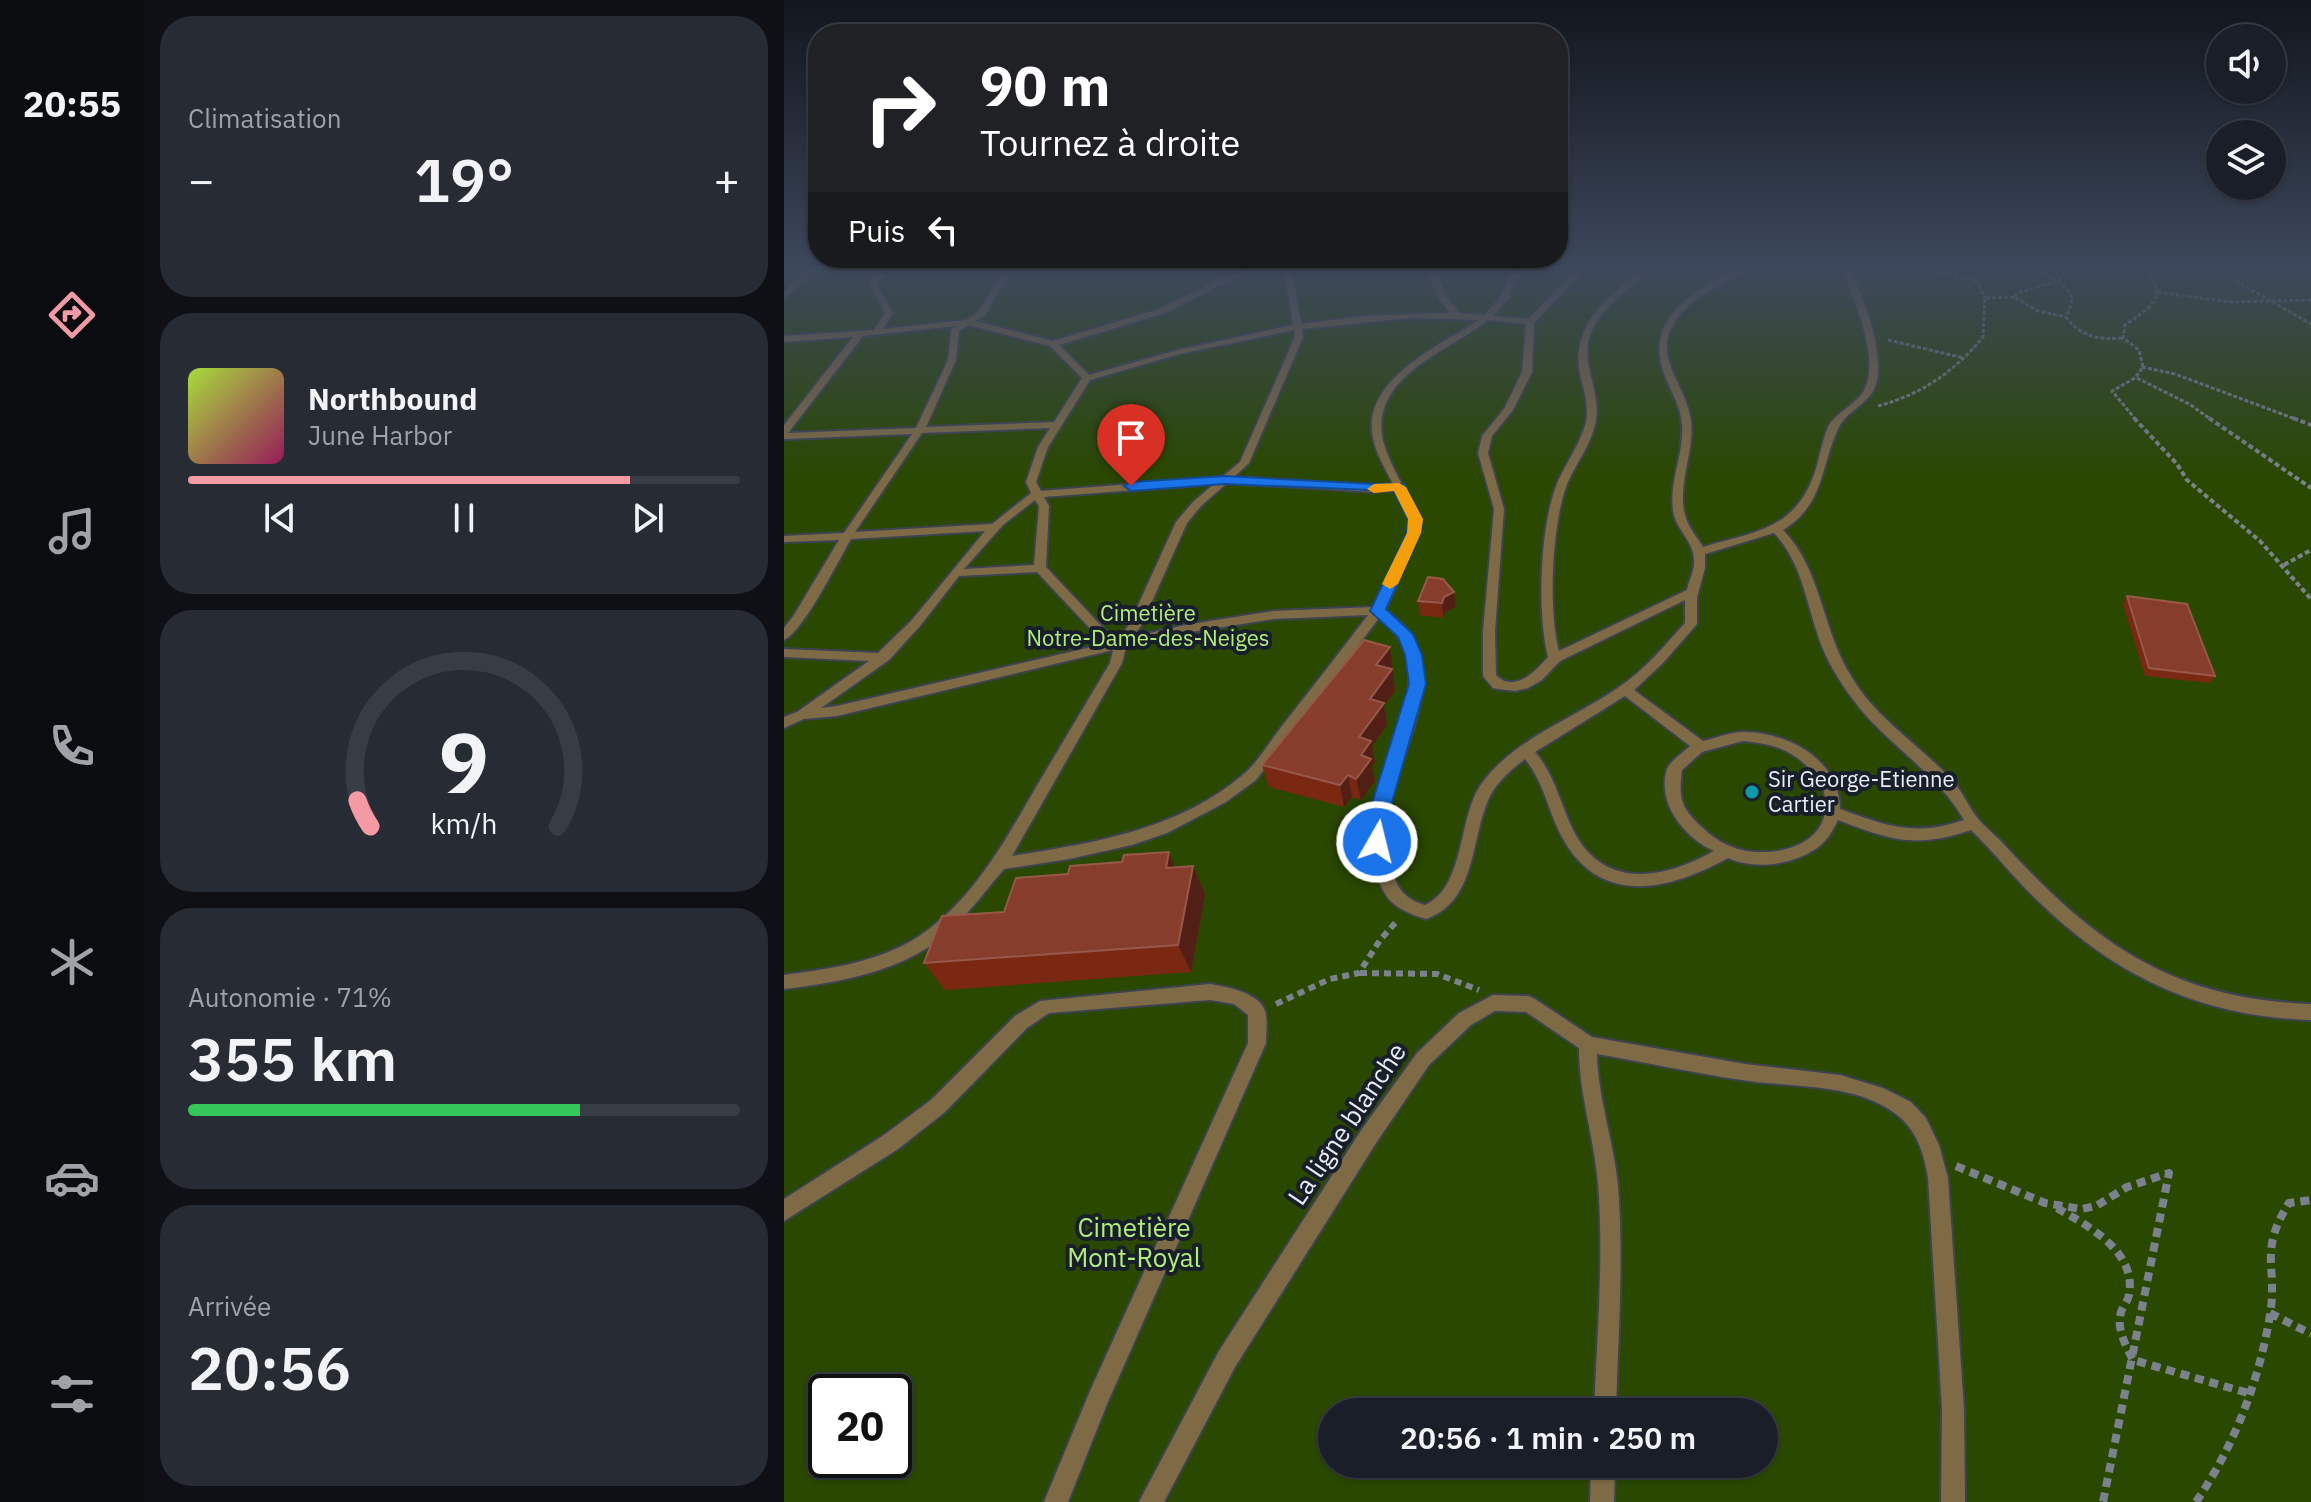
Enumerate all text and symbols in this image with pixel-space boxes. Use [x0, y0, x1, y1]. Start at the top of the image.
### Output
map controls [2206, 24, 2286, 200]
button: sound [2206, 24, 2286, 104]
text: 90 m [980, 49, 1110, 121]
icon: right [848, 56, 952, 160]
text: 20:55 [23, 80, 121, 127]
text: Climatisation [188, 101, 341, 135]
text: Tournez à droite [980, 119, 1240, 166]
button: layers [2206, 120, 2286, 200]
text: 19° [414, 140, 514, 219]
text: − [188, 151, 214, 208]
text: + [714, 151, 740, 208]
icon: left [921, 208, 965, 252]
text: Puis [848, 211, 905, 250]
icon: directions [44, 287, 100, 343]
text: Northbound [308, 379, 477, 418]
pin [1097, 404, 1165, 486]
icon: arrive [1109, 416, 1153, 460]
text: June Harbor [308, 418, 452, 452]
icon: previous [258, 496, 302, 540]
icon: pause [442, 496, 486, 540]
icon: next [626, 496, 670, 540]
icon: music [44, 503, 100, 559]
park label: Cimetière Notre-Dame-des-Neiges [1026, 598, 1270, 652]
text: 9 [439, 708, 489, 816]
icon: phone [44, 718, 100, 774]
place label: Sir George-Etienne Cartier [1768, 764, 1955, 818]
marker: Sir George-Etienne Cartier [1743, 783, 1761, 801]
position arrow [1335, 800, 1419, 884]
text: km/h [430, 805, 498, 842]
icon: climate [44, 934, 100, 990]
text: Autonomie · 71% [188, 980, 392, 1014]
text: 355 km [188, 1019, 397, 1098]
street label: La ligne blanche [1279, 1036, 1413, 1211]
icon: car [44, 1150, 100, 1206]
park label: Cimetière Mont-Royal [1067, 1210, 1201, 1274]
text: Arrivée [188, 1289, 271, 1323]
text: 20:56 [188, 1328, 351, 1407]
icon: filters [44, 1366, 100, 1422]
speed limit sign: 20 [808, 1374, 912, 1478]
text: 20:56 · 1 min · 250 m [1400, 1418, 1696, 1457]

